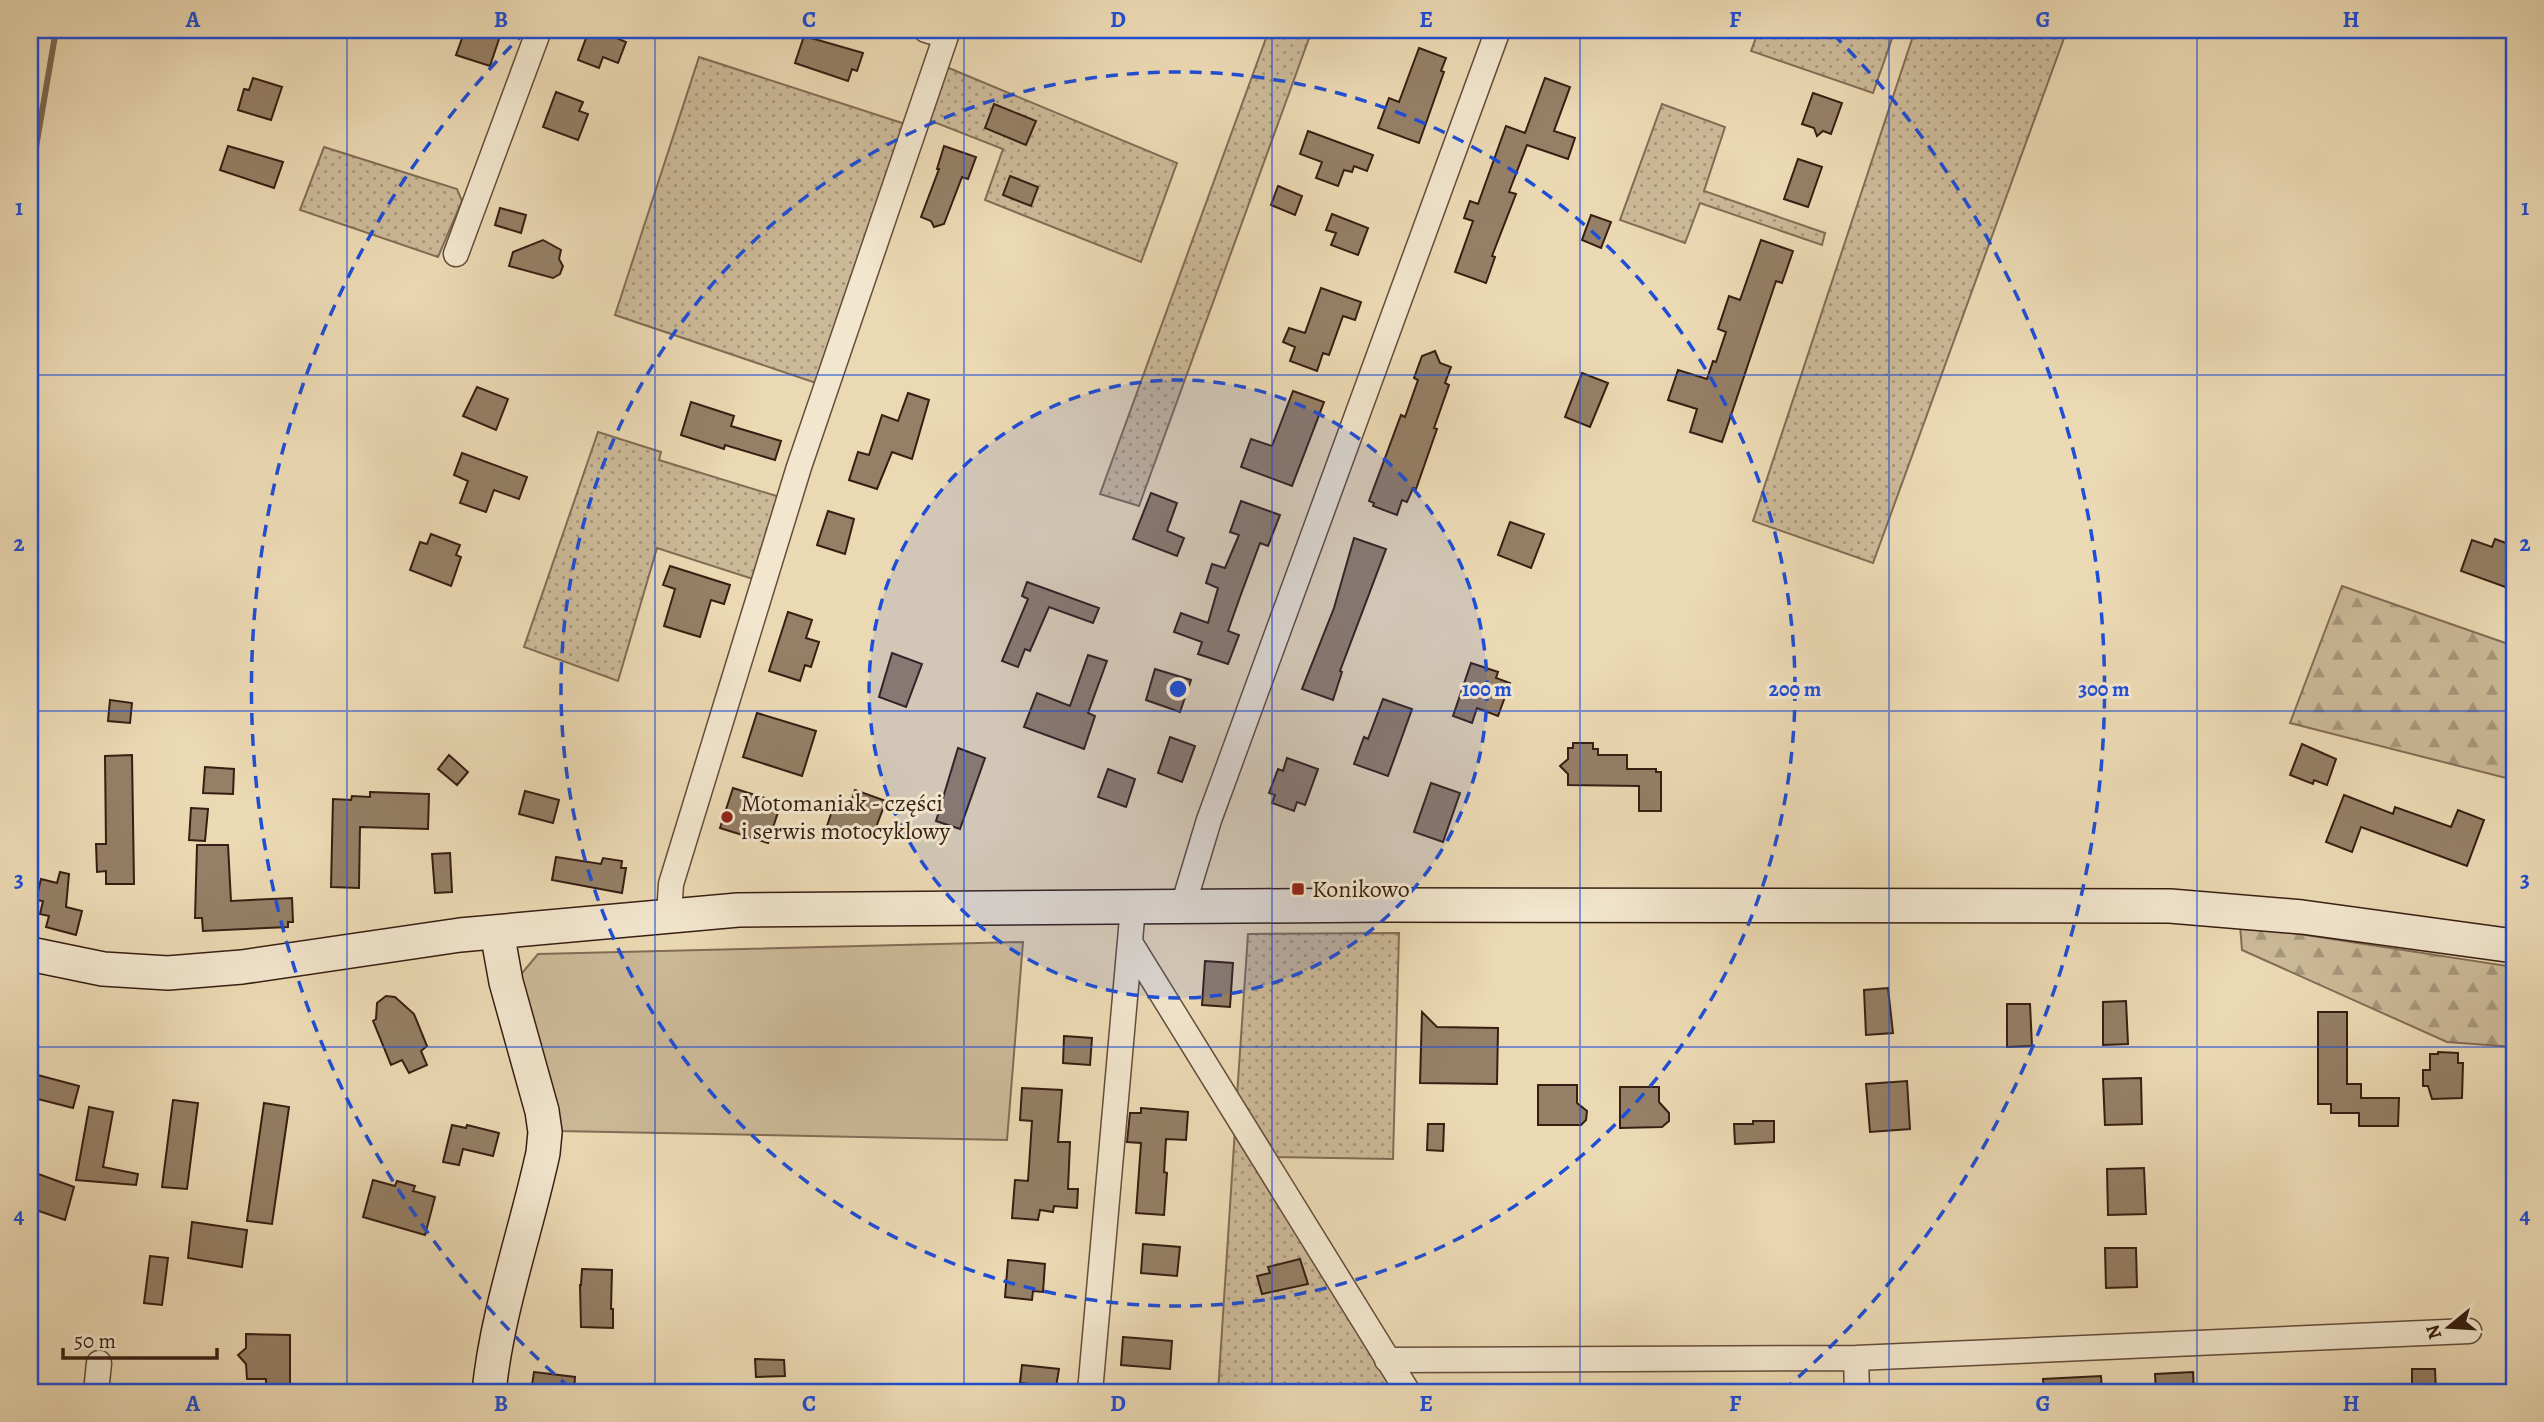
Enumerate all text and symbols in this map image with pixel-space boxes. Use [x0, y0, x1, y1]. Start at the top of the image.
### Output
text: A [185, 4, 201, 35]
text: B [494, 4, 508, 35]
text: C [802, 4, 816, 35]
text: D [1110, 4, 1126, 35]
text: E [1419, 4, 1433, 35]
text: F [1729, 4, 1742, 35]
text: G [2035, 4, 2051, 35]
text: H [2342, 4, 2360, 35]
text: 1 [15, 192, 23, 223]
text: 1 [2521, 192, 2529, 223]
text: 2 [13, 528, 25, 559]
text: 2 [2519, 528, 2531, 559]
text: 100 m [1462, 675, 1512, 703]
text: 200 m [1769, 675, 1822, 703]
text: 300 m [2078, 675, 2130, 703]
centre of rings [1166, 677, 1190, 701]
place label: Motomaniak - części i serwis motocyklowy [741, 787, 951, 847]
marker: Motomaniak - części i serwis motocyklowy [719, 809, 735, 825]
text: 3 [14, 864, 24, 895]
text: 3 [2520, 864, 2530, 895]
place label: Konikowo [1312, 873, 1410, 905]
marker: Konikowo [1290, 881, 1306, 897]
text: 4 [14, 1200, 25, 1231]
text: 4 [2520, 1200, 2531, 1231]
north arrow [2414, 1292, 2484, 1362]
scale bar [63, 1317, 217, 1361]
text: N [2419, 1321, 2448, 1343]
text: 50 m [74, 1327, 116, 1355]
text: A [185, 1388, 201, 1419]
text: B [494, 1388, 508, 1419]
text: C [802, 1388, 816, 1419]
text: D [1110, 1388, 1126, 1419]
text: E [1419, 1388, 1433, 1419]
text: F [1729, 1388, 1742, 1419]
text: G [2035, 1388, 2051, 1419]
text: H [2342, 1388, 2360, 1419]

